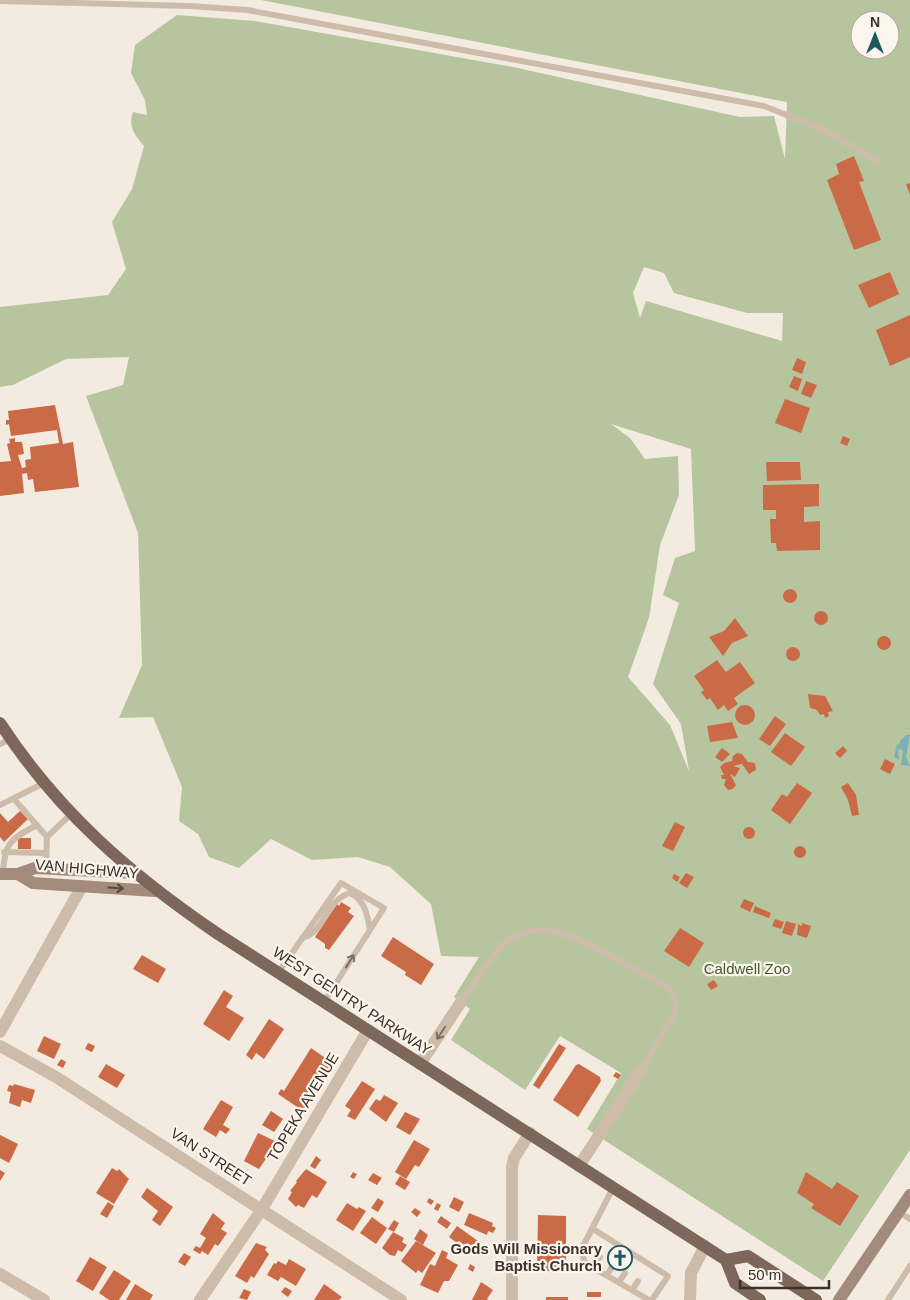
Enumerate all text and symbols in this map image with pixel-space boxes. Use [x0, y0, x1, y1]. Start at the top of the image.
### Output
north arrow [850, 10, 900, 60]
text: N [870, 14, 880, 30]
street label: VAN HIGHWAY [35, 856, 140, 881]
one-way arrow [108, 884, 124, 893]
street label: WEST GENTRY PARKWAY [270, 943, 435, 1058]
one-way arrow [345, 954, 355, 968]
park label: Caldwell Zoo [704, 960, 790, 977]
one-way arrow [436, 1026, 446, 1040]
street label: TOPEKA AVENUE [263, 1049, 342, 1164]
street label: VAN STREET [168, 1124, 255, 1189]
place label: Gods Will Missionary Baptist Church [450, 1240, 603, 1274]
church icon: Gods Will Missionary Baptist Church [607, 1245, 633, 1271]
scale bar [740, 1258, 829, 1290]
text: 50 m [748, 1266, 781, 1283]

